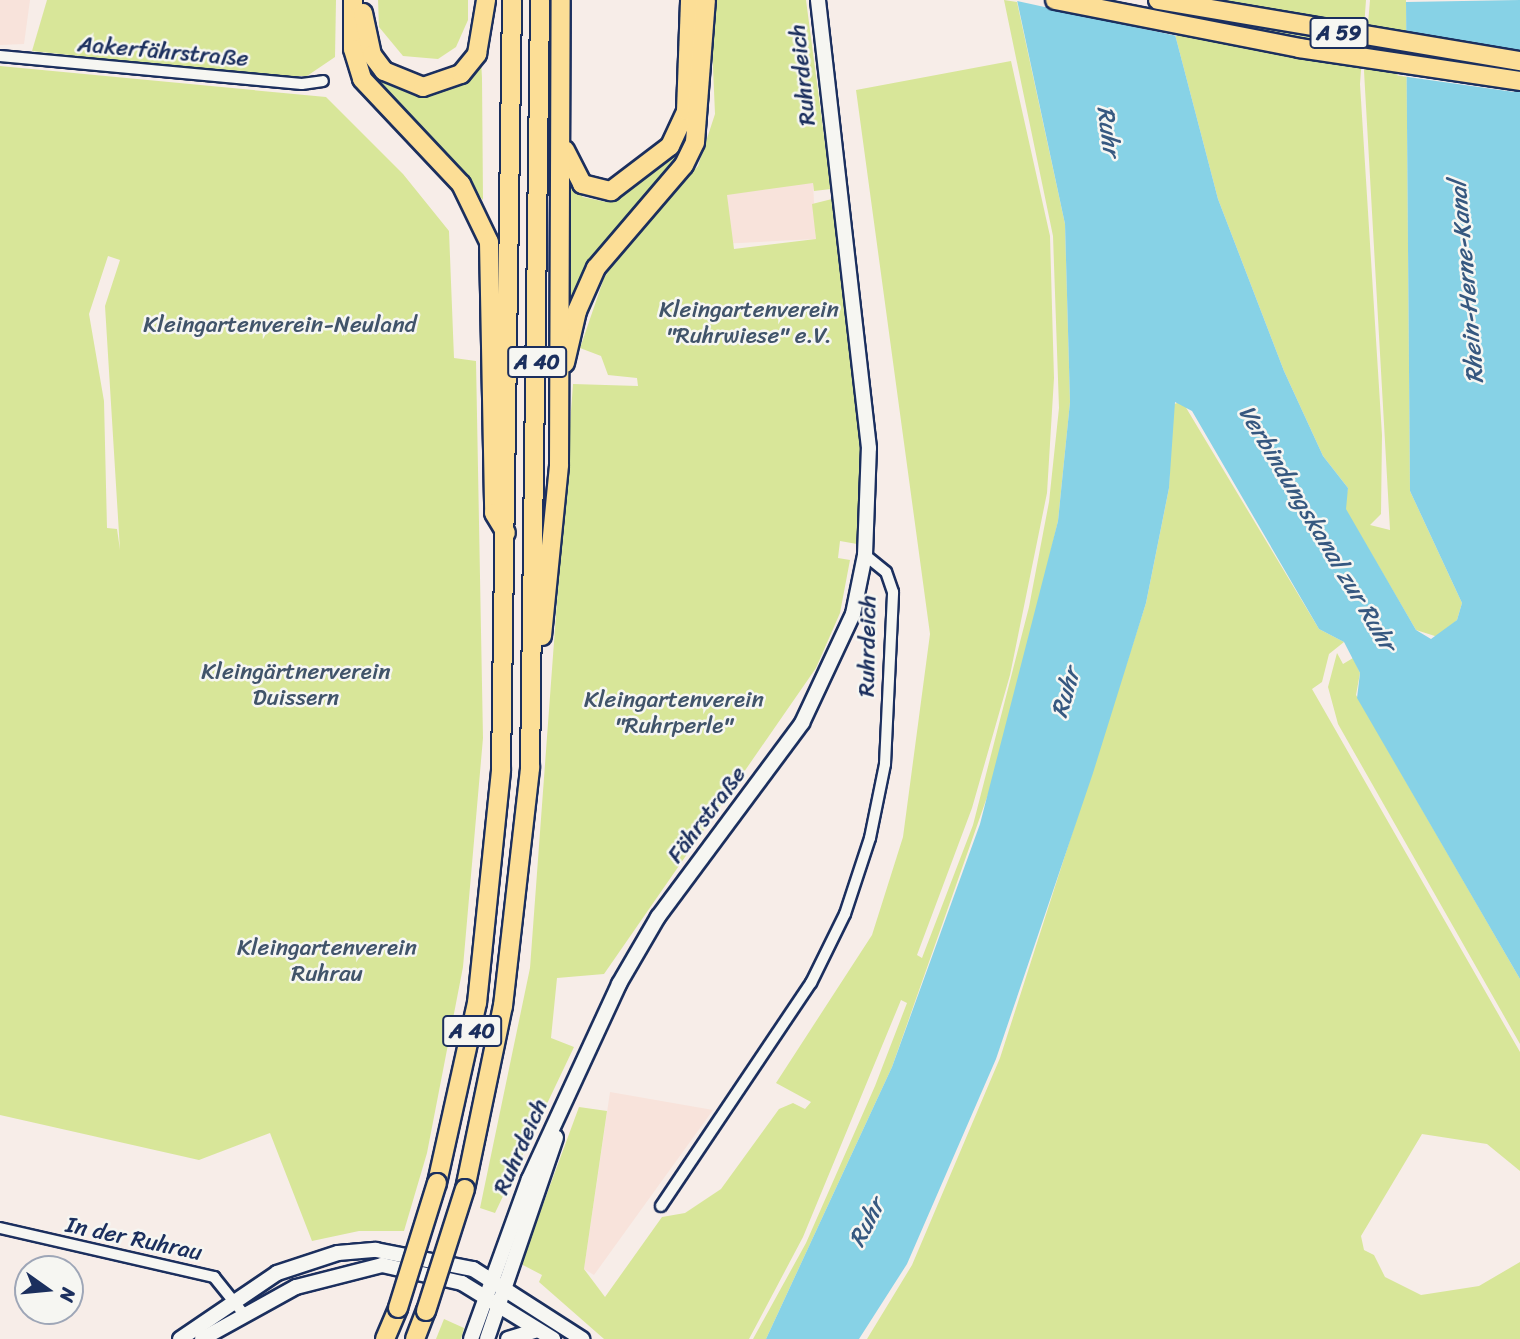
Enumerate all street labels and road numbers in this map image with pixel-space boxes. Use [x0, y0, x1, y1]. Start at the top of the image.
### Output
road number: A 59 [1309, 16, 1369, 50]
street label: Ruhrdeich [784, 23, 822, 127]
street label: Aakerfährstraße [76, 31, 250, 73]
road number: A 40 [505, 344, 568, 380]
street label: Ruhrdeich [853, 595, 883, 697]
street label: Fährstraße [662, 761, 752, 869]
road number: A 40 [440, 1014, 504, 1048]
street label: Ruhrdeich [488, 1095, 554, 1199]
street label: In der Ruhrau [63, 1211, 205, 1267]

